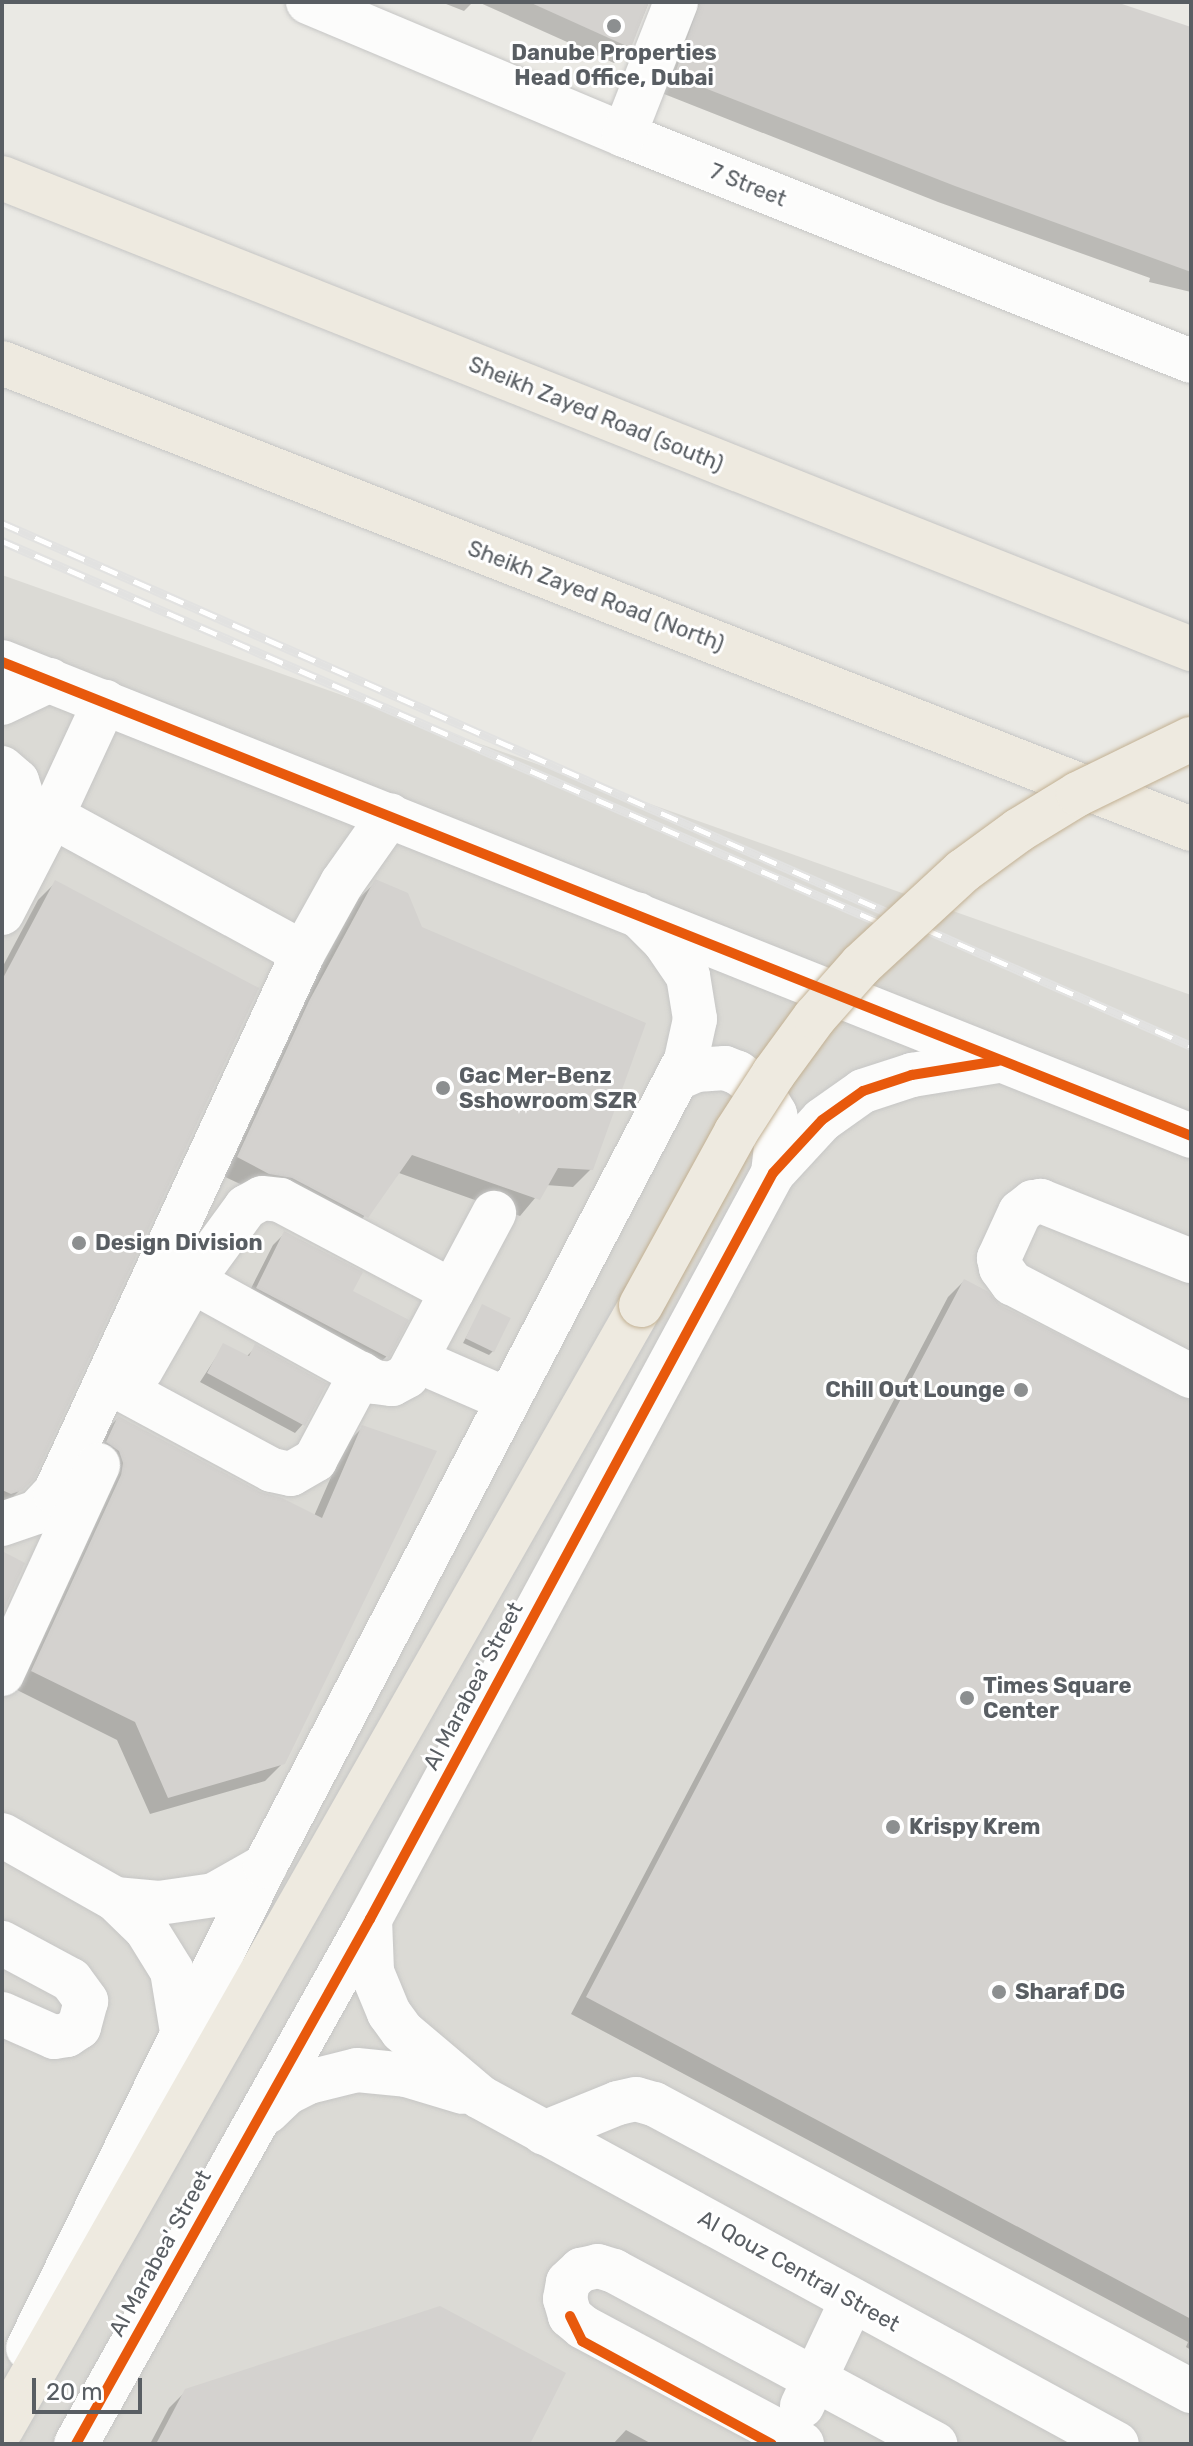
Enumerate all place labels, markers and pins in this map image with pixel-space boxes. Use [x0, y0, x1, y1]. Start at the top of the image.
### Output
marker: Danube Properties Head Office, Dubai [605, 17, 623, 35]
place label: Danube Properties Head Office, Dubai [511, 39, 717, 90]
place label: Gac Mer-Benz Sshowroom SZR [459, 1062, 637, 1114]
marker: Gac Mer-Benz Sshowroom SZR [434, 1079, 452, 1097]
place label: Design Division [95, 1230, 263, 1256]
marker: Design Division [70, 1234, 88, 1252]
place label: Chill Out Lounge [825, 1377, 1005, 1403]
marker: Chill Out Lounge [1012, 1381, 1030, 1399]
place label: Times Square Center [983, 1672, 1132, 1724]
marker: Times Square Center [958, 1689, 976, 1707]
place label: Krispy Krem [909, 1814, 1041, 1840]
marker: Krispy Krem [884, 1818, 902, 1836]
place label: Sharaf DG [1015, 1979, 1126, 2005]
marker: Sharaf DG [990, 1983, 1008, 2001]

